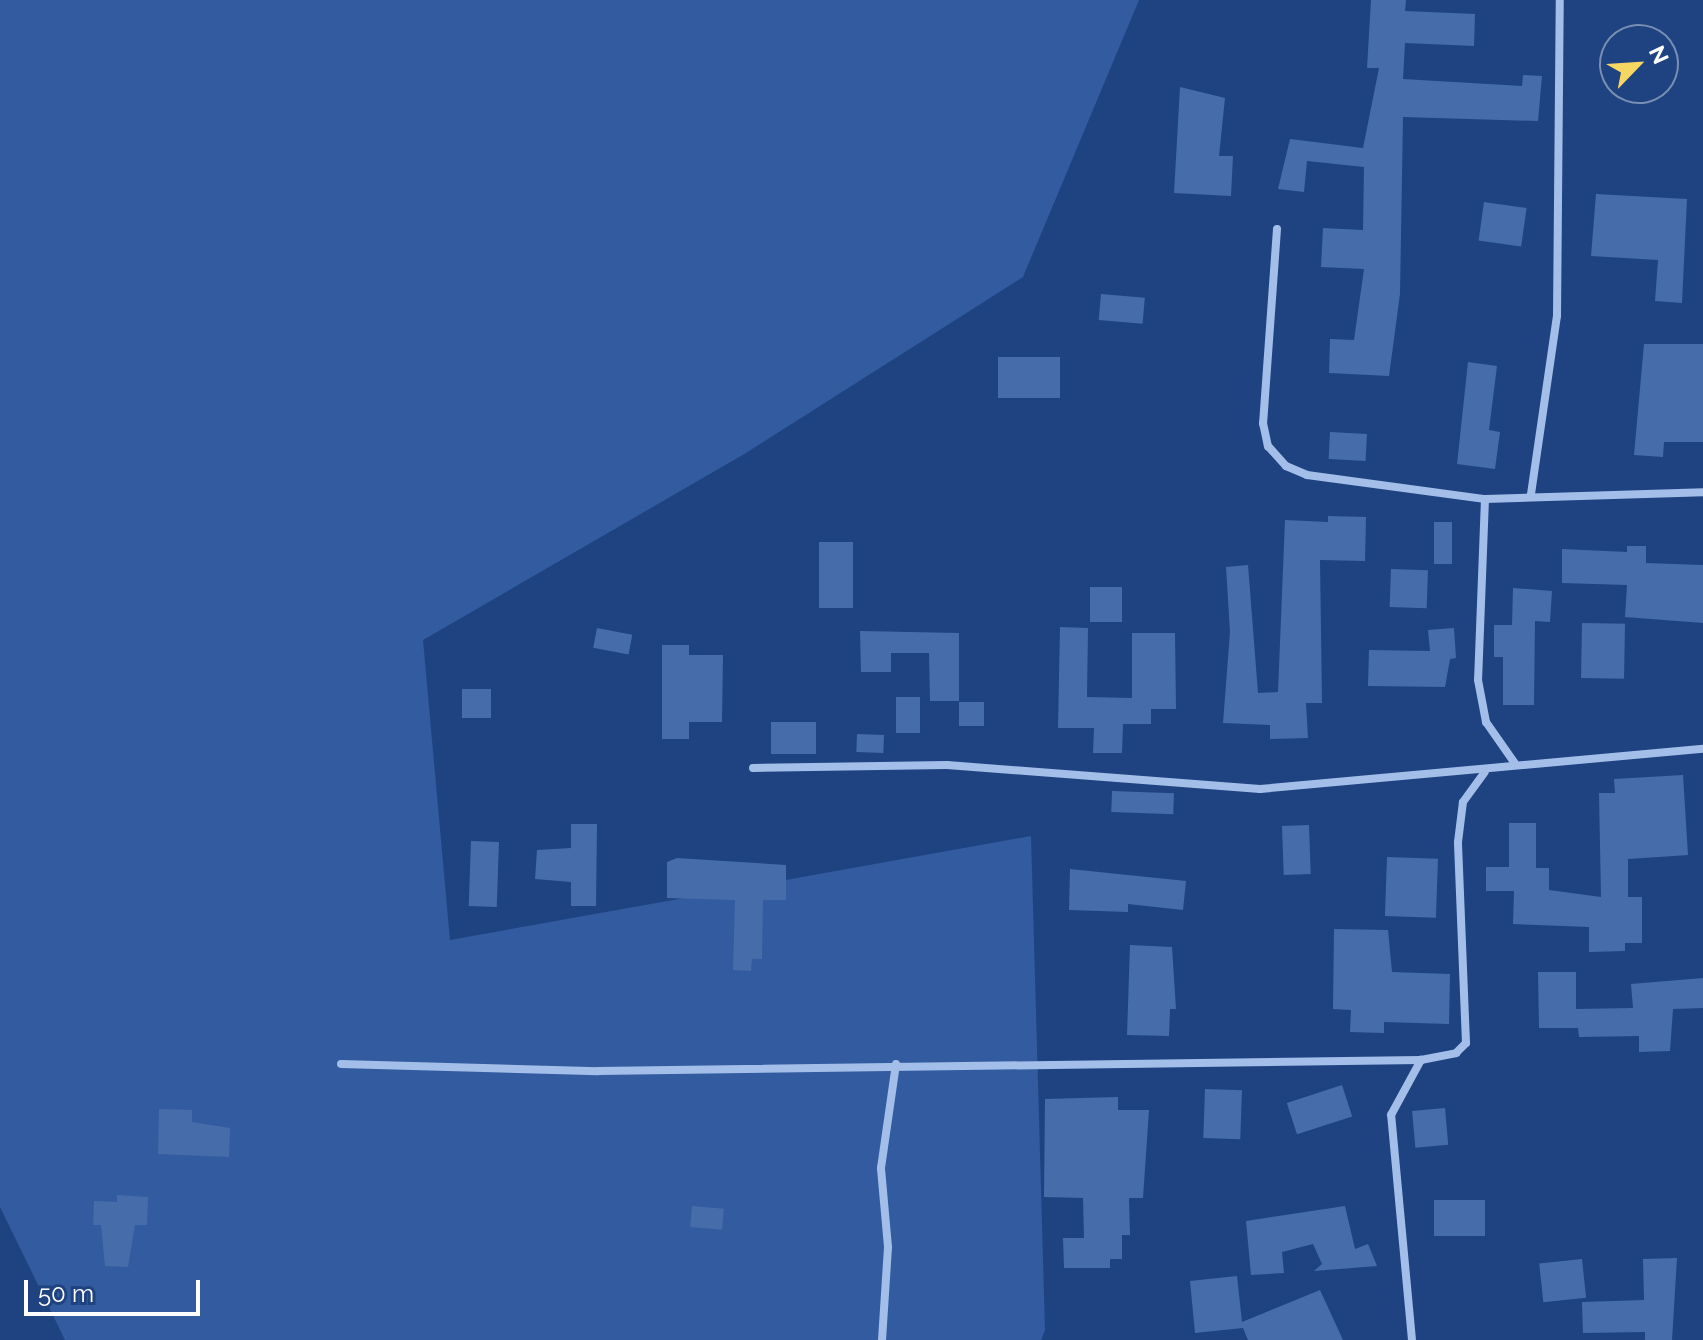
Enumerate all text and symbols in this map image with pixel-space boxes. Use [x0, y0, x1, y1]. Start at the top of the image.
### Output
north arrow [1599, 24, 1679, 104]
text: N [1644, 42, 1674, 68]
scale bar [28, 1264, 204, 1314]
text: 50 m [38, 1279, 94, 1308]

